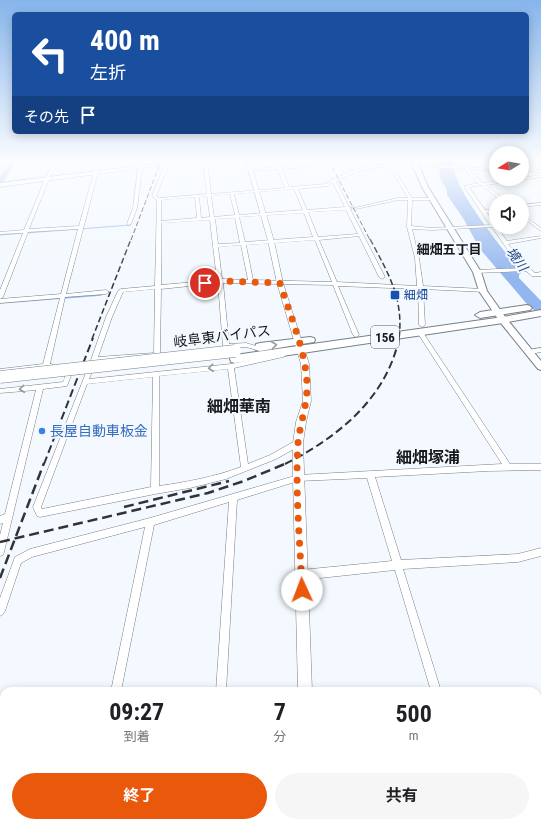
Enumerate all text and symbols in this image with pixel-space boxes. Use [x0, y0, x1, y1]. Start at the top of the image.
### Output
text: 400 m [90, 24, 160, 57]
icon: left [24, 28, 76, 80]
text: 左折 [90, 62, 126, 83]
icon: arrive [77, 104, 99, 126]
text: その先 [24, 108, 69, 126]
north arrow [489, 146, 529, 186]
map controls [489, 146, 529, 234]
button: sound [489, 194, 529, 234]
district label: 細畑五丁目 [416, 242, 482, 257]
water label: 境川 [503, 244, 532, 276]
pin [188, 266, 222, 300]
icon: arrive [194, 272, 216, 294]
place label: 細畑 [404, 288, 428, 302]
marker: 細畑 [389, 289, 401, 301]
street label: 岐阜東バイパス [173, 322, 271, 350]
road number: 156 [371, 326, 399, 348]
one-way arrow [271, 341, 277, 350]
one-way arrow [208, 363, 214, 372]
one-way arrow [19, 384, 25, 393]
district label: 細畑華南 [207, 397, 271, 416]
place label: 長屋自動車板金 [50, 423, 148, 439]
marker: 長屋自動車板金 [37, 426, 47, 436]
district label: 細畑塚浦 [396, 448, 460, 467]
position arrow [281, 569, 323, 611]
text: 09:27 [109, 698, 164, 726]
text: 7 [274, 698, 286, 726]
text: 500 [395, 700, 432, 728]
text: m [409, 728, 419, 743]
text: 到着 [124, 729, 150, 744]
text: 分 [273, 729, 286, 744]
button: 終了 [12, 773, 267, 819]
button: 共有 [275, 773, 529, 819]

